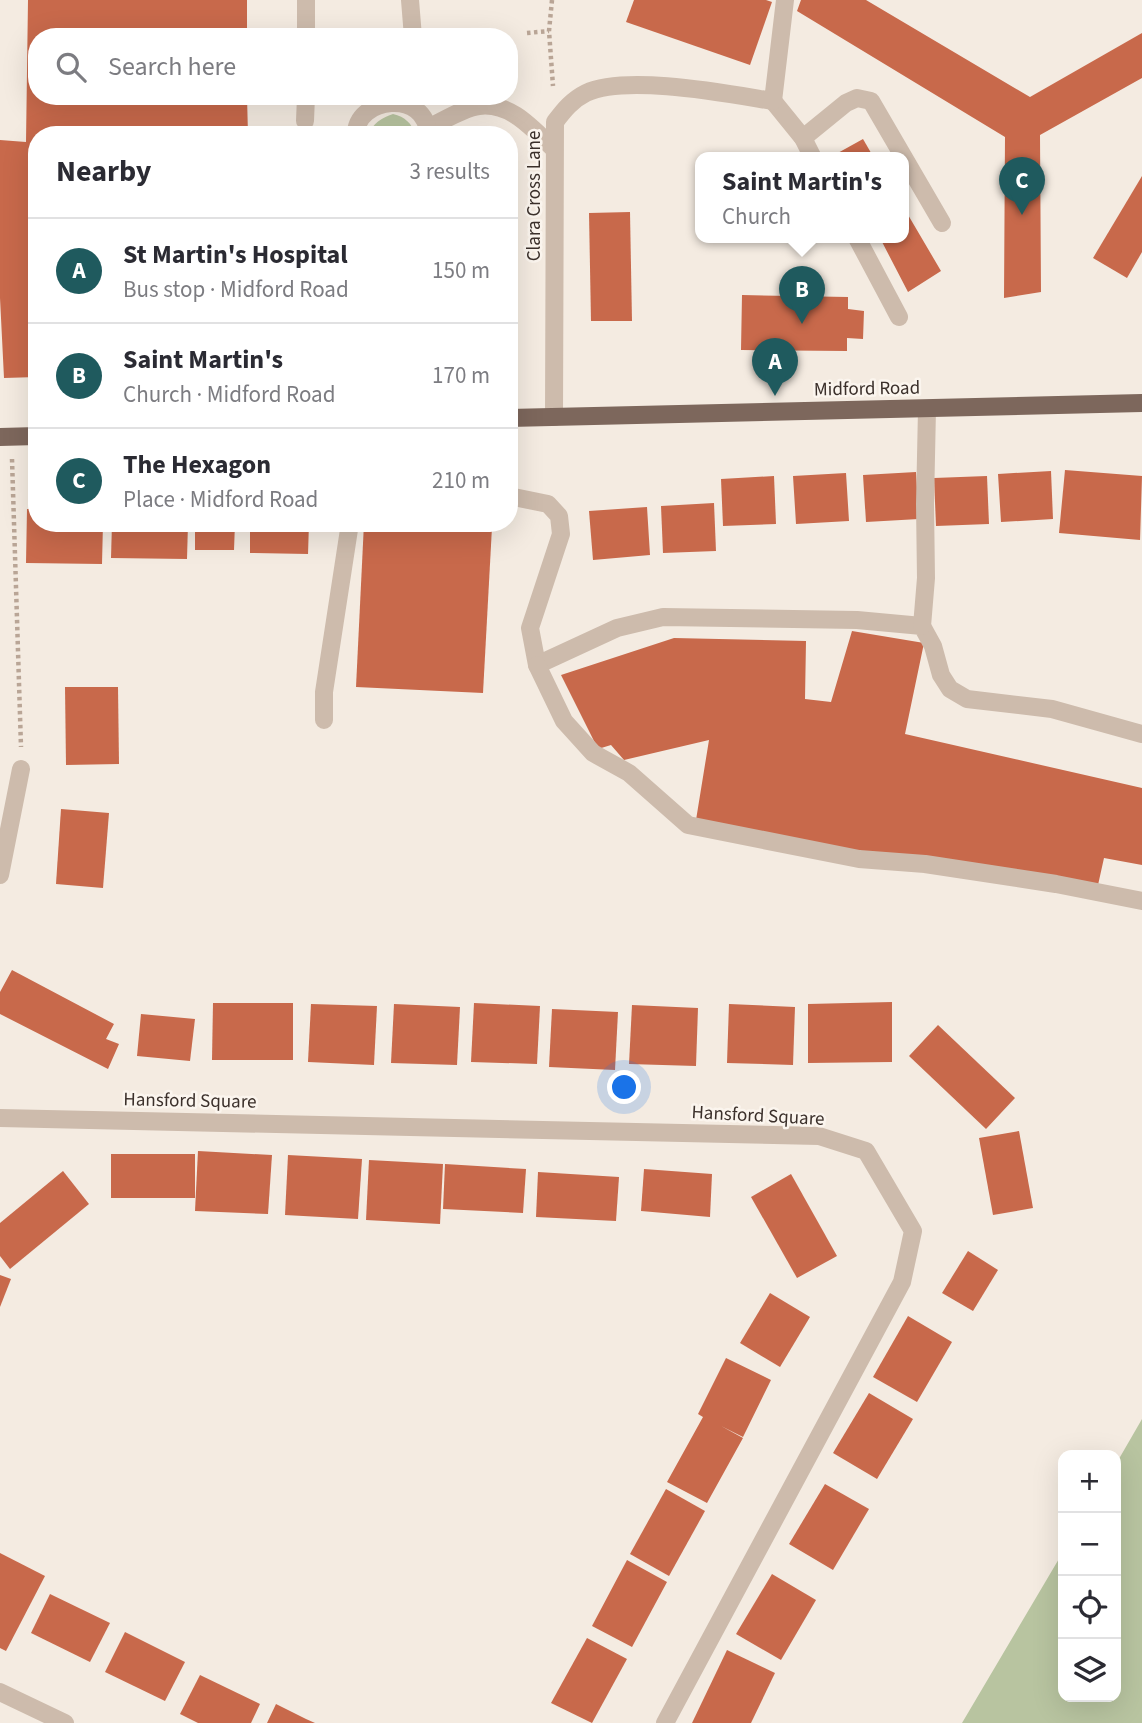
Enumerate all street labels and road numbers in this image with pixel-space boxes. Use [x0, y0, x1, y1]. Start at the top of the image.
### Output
street label: Clara Cross Lane [521, 131, 548, 261]
street label: Midford Road [814, 375, 920, 403]
street label: Hansford Square [123, 1086, 257, 1116]
street label: Hansford Square [691, 1099, 825, 1133]

